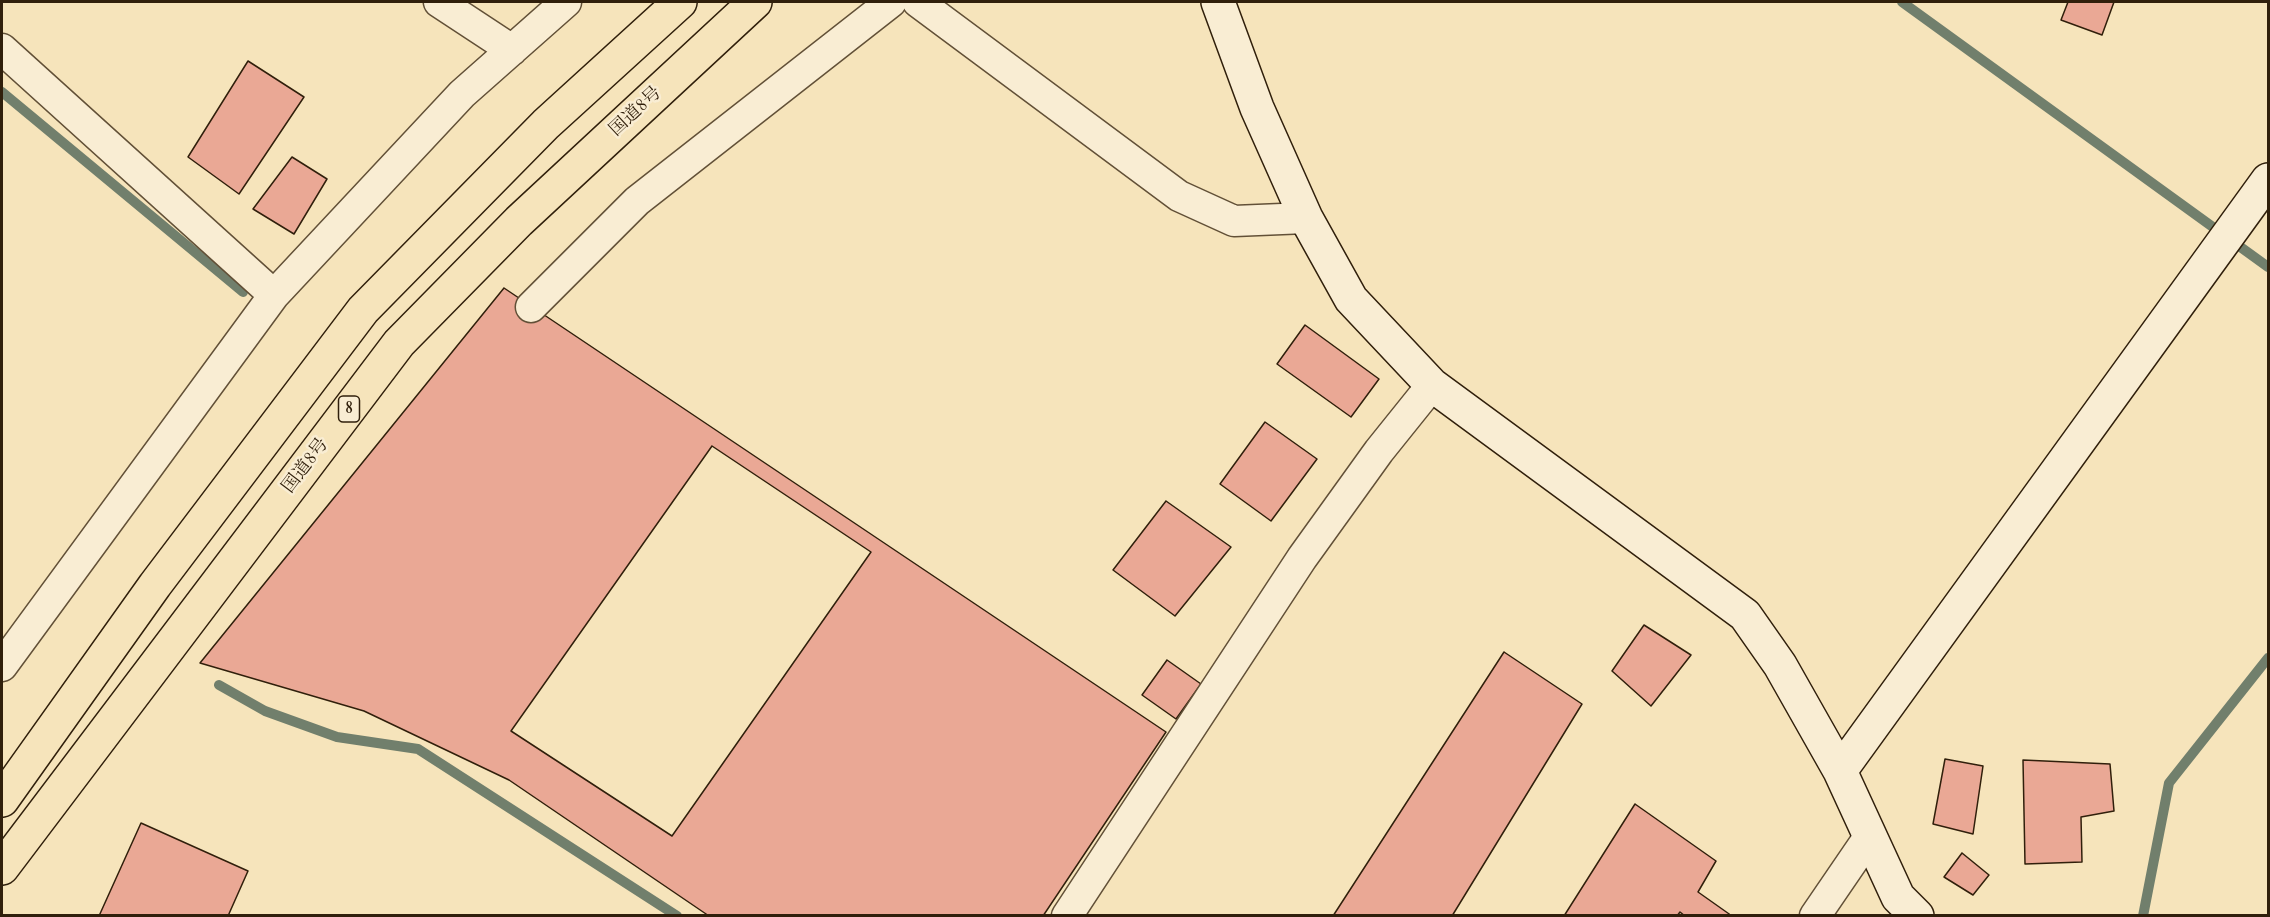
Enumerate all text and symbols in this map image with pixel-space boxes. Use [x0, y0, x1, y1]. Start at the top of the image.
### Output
street label: 国道8号 [606, 83, 666, 141]
road number: 8 [338, 396, 360, 422]
street label: 国道8号 [278, 434, 334, 498]

